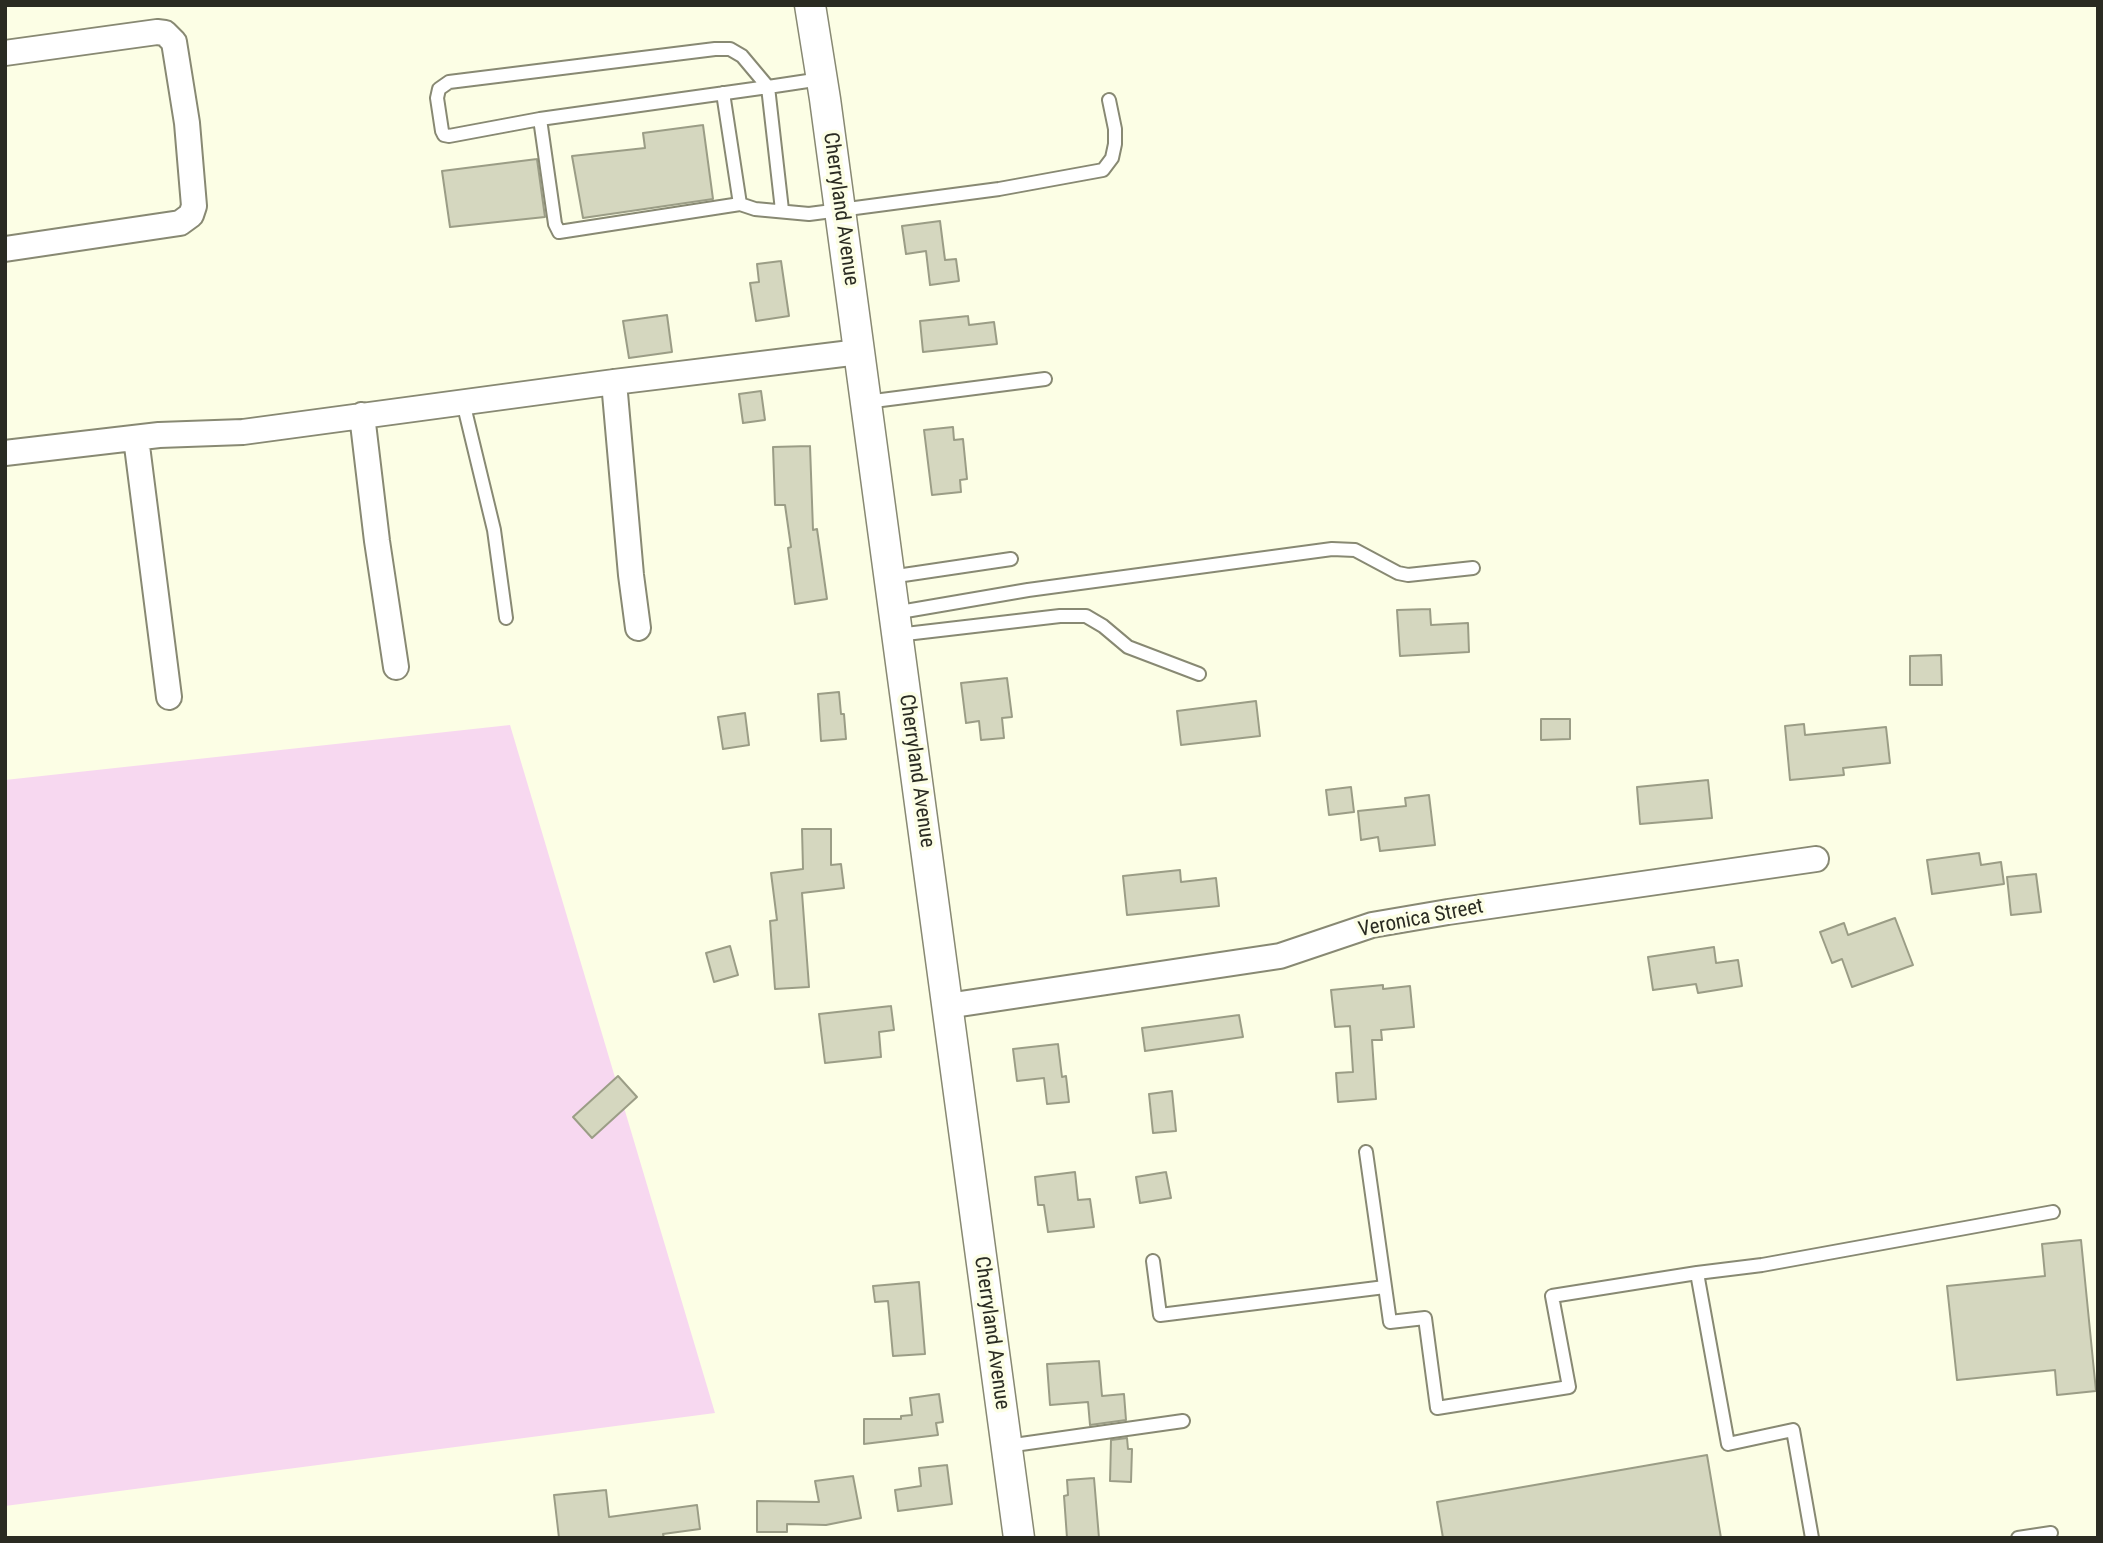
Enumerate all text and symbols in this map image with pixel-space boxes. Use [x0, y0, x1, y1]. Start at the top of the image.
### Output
street label: Cherryland Avenue [817, 131, 863, 287]
street label: Cherryland Avenue [893, 693, 939, 849]
street label: Veronica Street [1356, 895, 1486, 943]
street label: Cherryland Avenue [968, 1255, 1014, 1411]

